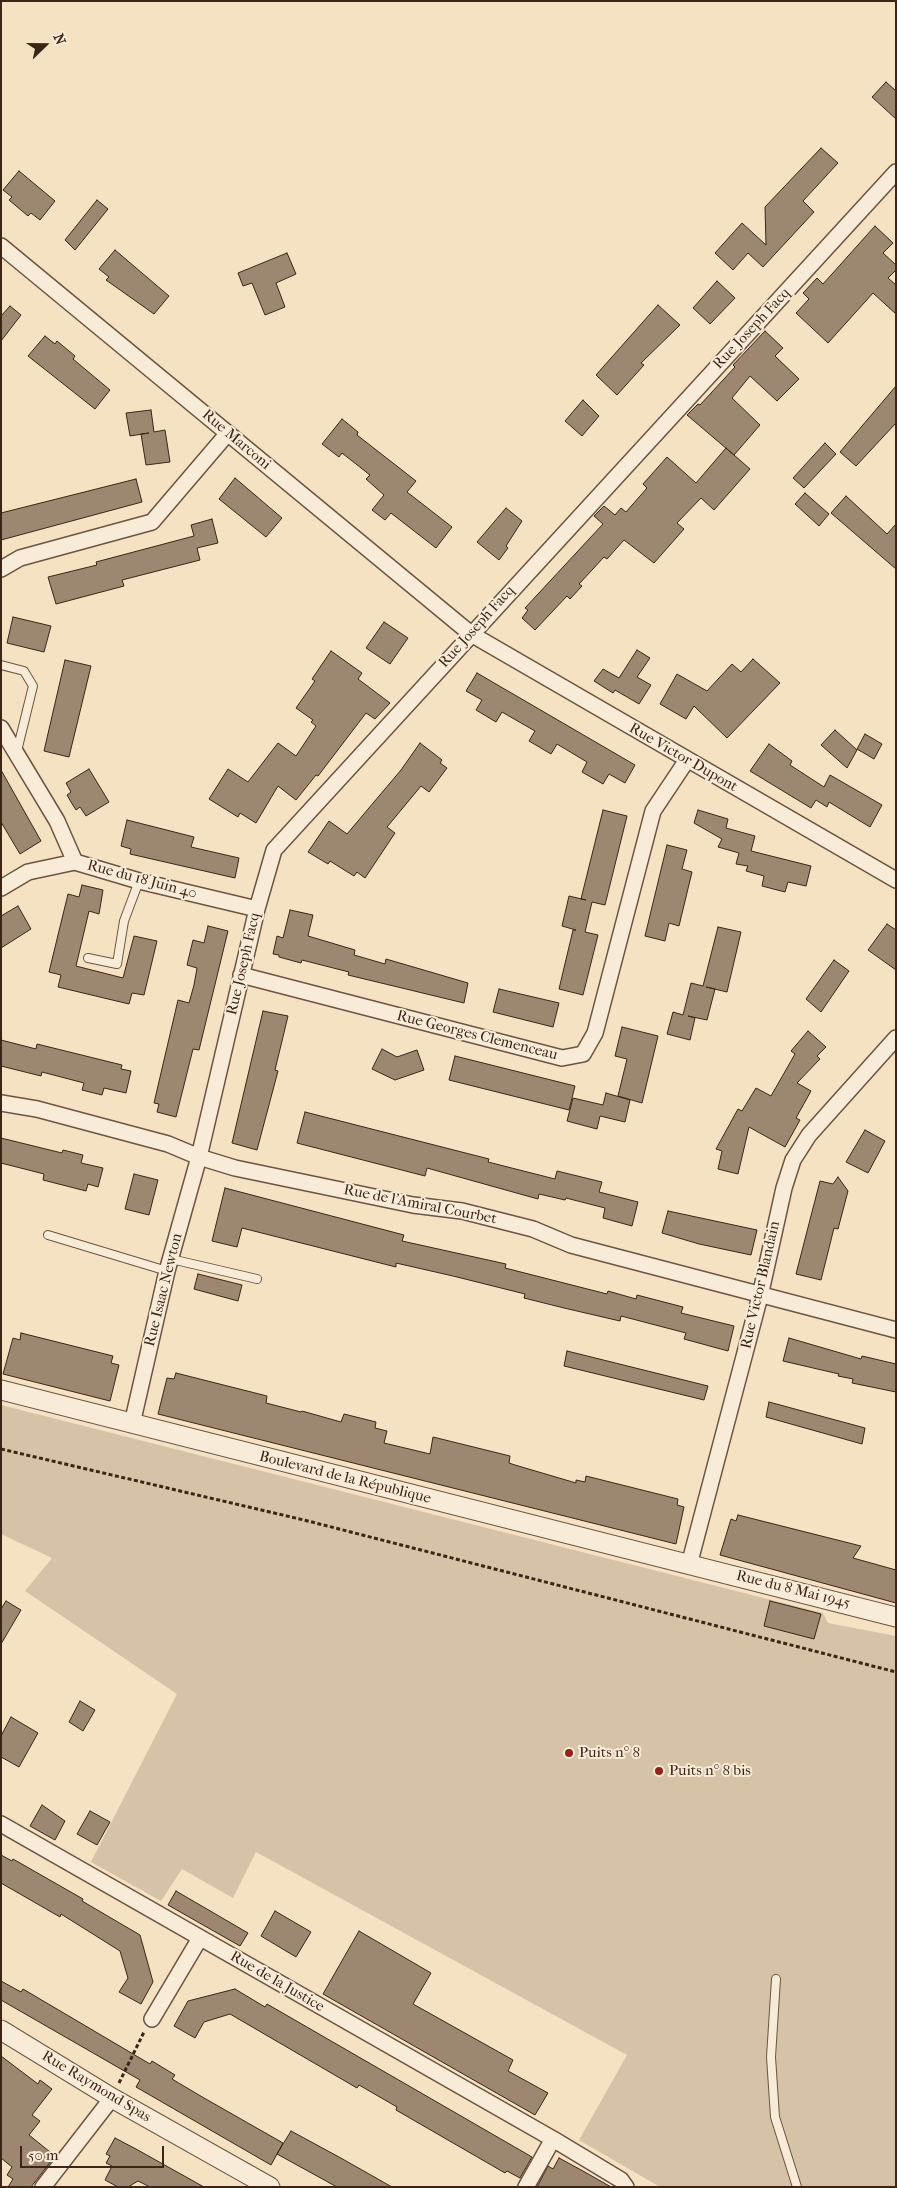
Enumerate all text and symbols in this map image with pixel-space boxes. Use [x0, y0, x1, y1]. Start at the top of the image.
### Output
north arrow [20, 20, 70, 70]
text: N [50, 31, 69, 47]
street label: Rue Joseph Facq [710, 285, 794, 373]
street label: Rue Marconi [198, 406, 274, 474]
street label: Rue Joseph Facq [435, 582, 519, 672]
street label: Rue Victor Dupont [626, 720, 740, 796]
street label: Rue du 18 Juin 40 [85, 857, 199, 903]
street label: Rue Joseph Facq [223, 911, 265, 1017]
street label: Rue Georges Clemenceau [395, 1007, 559, 1065]
street label: Rue de l'Amiral Courbet [342, 1181, 498, 1229]
street label: Rue Victor Blandain [738, 1219, 784, 1351]
street label: Rue Isaac Newton [141, 1232, 187, 1348]
street label: Boulevard de la République [257, 1448, 433, 1508]
street label: Rue du 8 Mai 1945 [734, 1567, 852, 1613]
place label: Puits n° 8 [579, 1744, 640, 1762]
marker: Puits n° 8 [563, 1747, 575, 1759]
place label: Puits n° 8 bis [669, 1762, 751, 1780]
marker: Puits n° 8 bis [653, 1765, 665, 1777]
street label: Rue de la Justice [227, 1948, 327, 2016]
street label: Rue Raymond Spas [38, 2047, 154, 2127]
scale bar [22, 2136, 166, 2168]
text: 50 m [28, 2146, 58, 2164]

